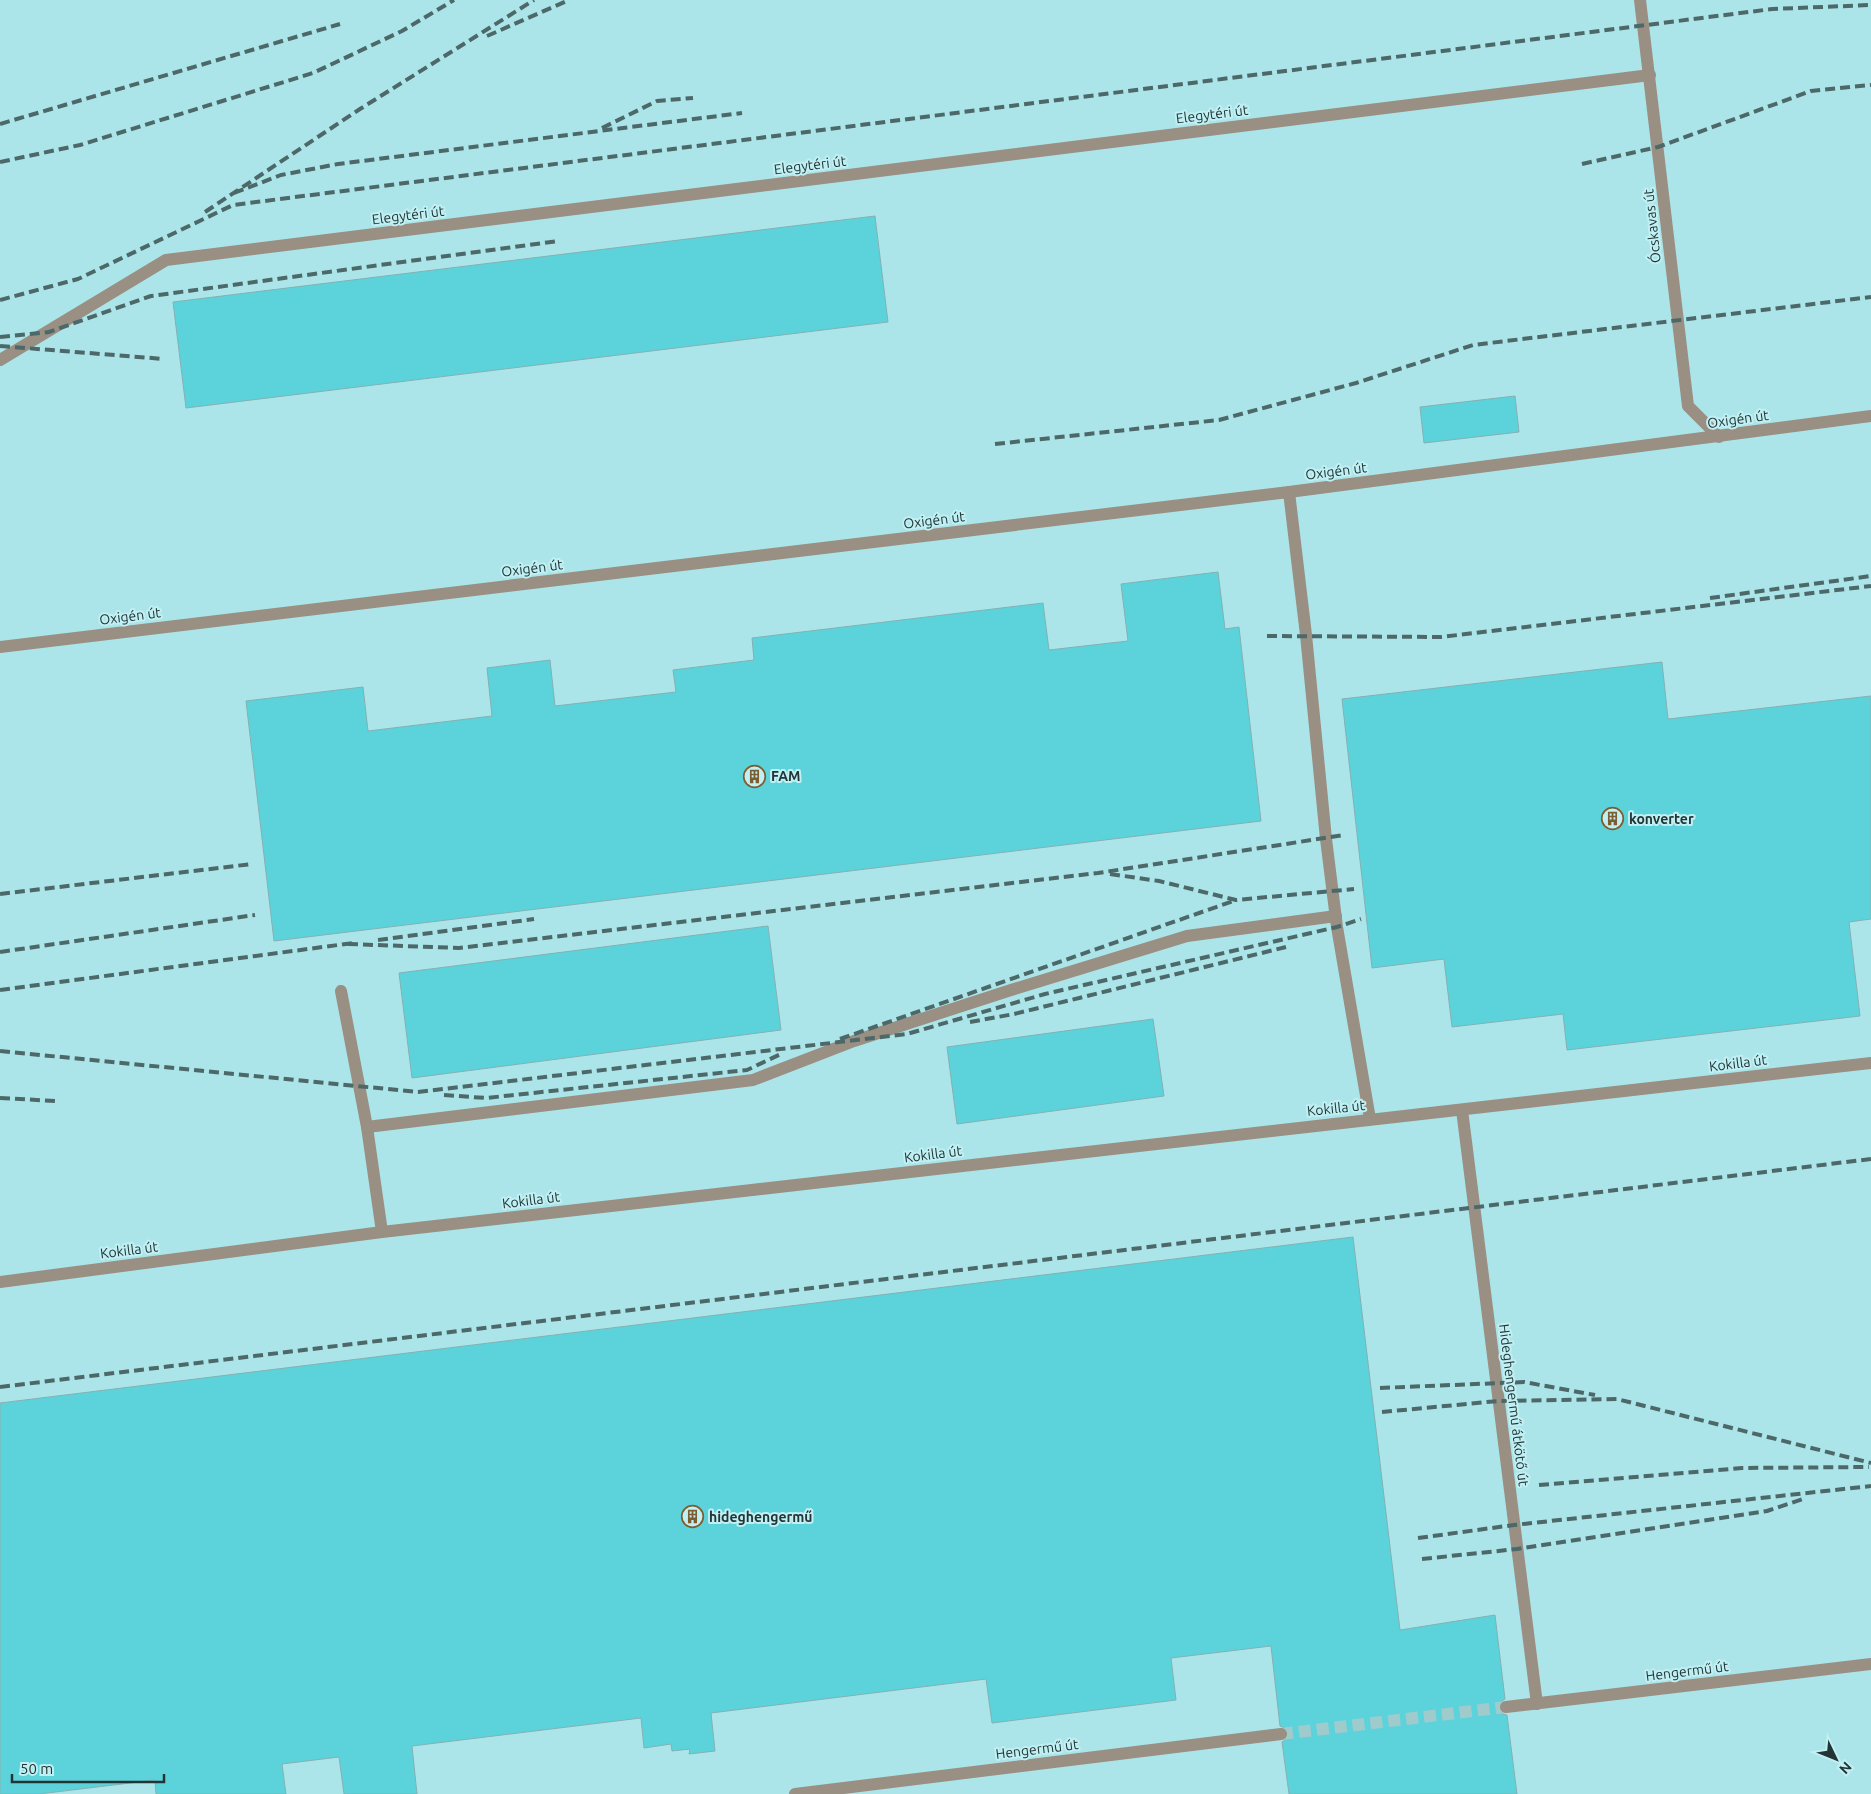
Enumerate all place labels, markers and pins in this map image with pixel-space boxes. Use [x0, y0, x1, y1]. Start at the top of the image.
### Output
building icon: FAM [743, 764, 767, 788]
place label: FAM [771, 768, 801, 784]
building icon: konverter [1601, 807, 1625, 831]
place label: konverter [1629, 811, 1694, 827]
building icon: hideghengermű [681, 1505, 705, 1529]
place label: hideghengermű [709, 1509, 813, 1525]

